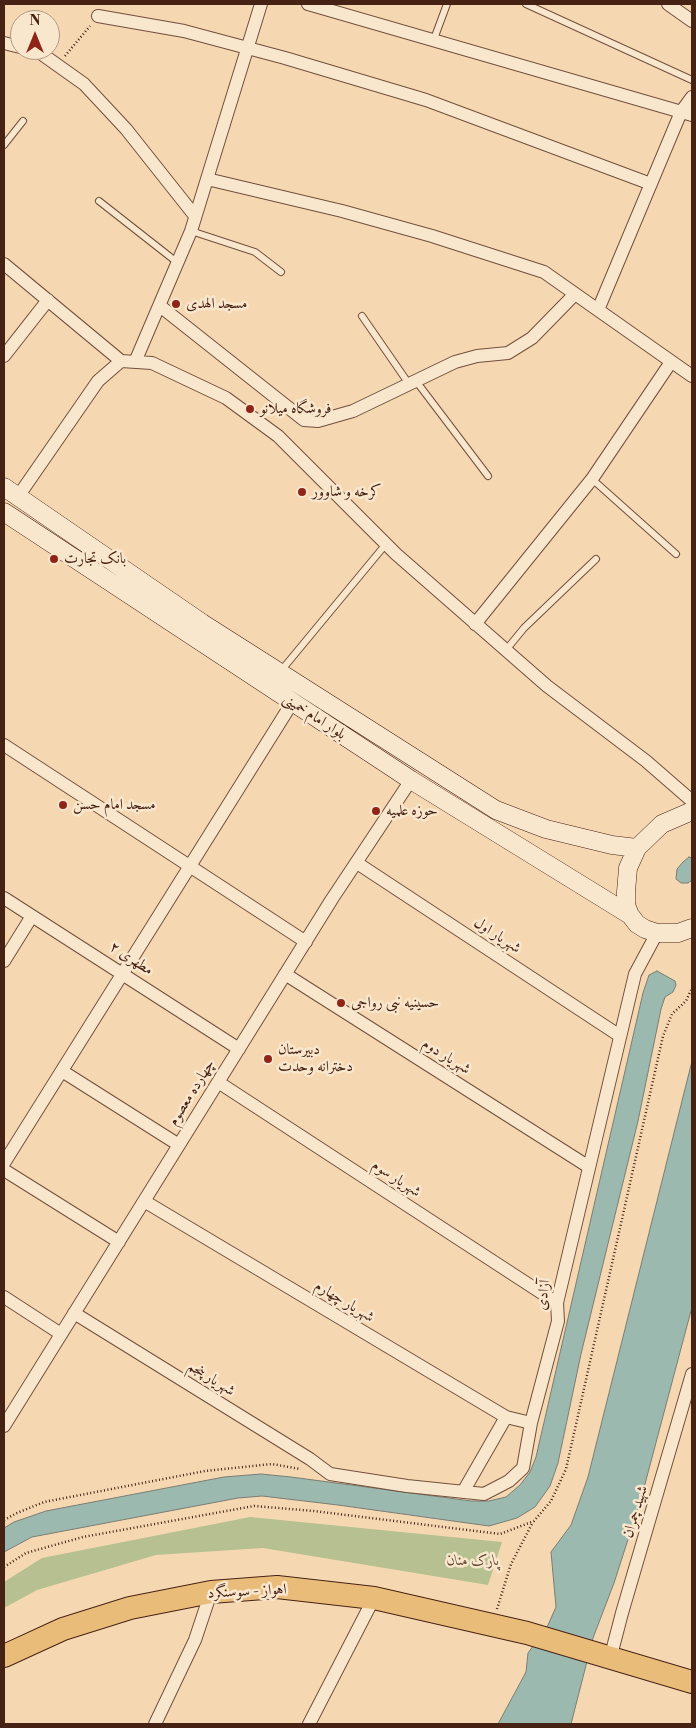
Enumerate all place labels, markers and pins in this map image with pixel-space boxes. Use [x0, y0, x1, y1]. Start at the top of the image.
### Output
place label: مسجد الهدی [186, 295, 247, 313]
marker: مسجد الهدی [170, 298, 182, 310]
place label: فروشگاه میلانو [260, 400, 331, 418]
marker: فروشگاه میلانو [244, 403, 256, 415]
place label: کرخه و شاوور [312, 483, 382, 501]
marker: کرخه و شاوور [296, 486, 308, 498]
place label: بانک تجارت [64, 550, 126, 568]
marker: بانک تجارت [48, 553, 60, 565]
place label: مسجد امام حسن [73, 796, 155, 814]
marker: مسجد امام حسن [57, 799, 69, 811]
place label: حوزه علمیه [386, 802, 438, 820]
marker: حوزه علمیه [370, 805, 382, 817]
place label: حسینیه نبی رواجی [351, 994, 439, 1012]
marker: حسینیه نبی رواجی [335, 997, 347, 1009]
place label: دبیرستان دخترانه وحدت [278, 1041, 353, 1076]
marker: دبیرستان دخترانه وحدت [262, 1053, 274, 1065]

